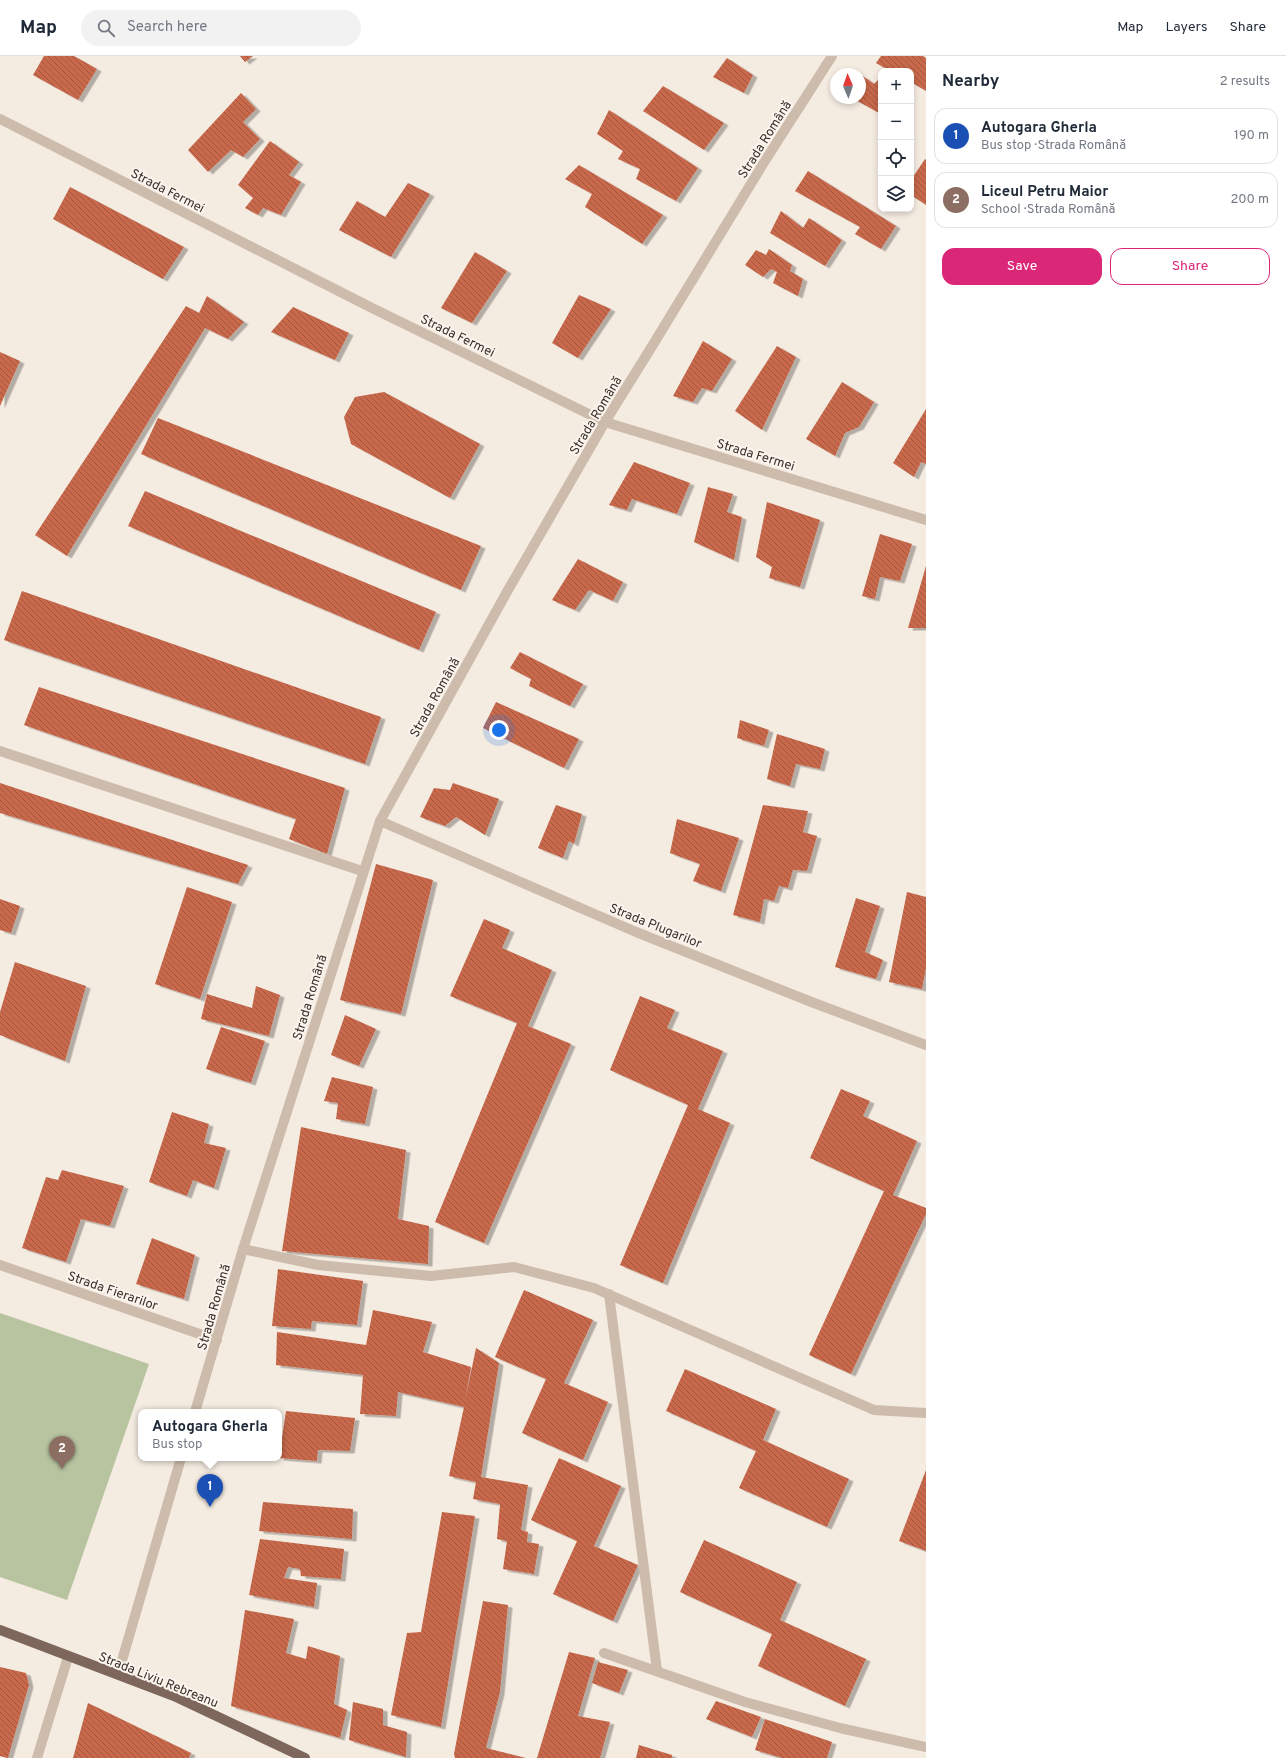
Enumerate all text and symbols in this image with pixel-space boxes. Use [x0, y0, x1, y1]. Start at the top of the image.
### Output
search box [81, 10, 361, 46]
text: Map [20, 16, 57, 40]
icon: search [95, 17, 117, 39]
text: Search here [127, 18, 207, 37]
text: Map [1117, 19, 1143, 36]
text: Layers [1165, 19, 1207, 36]
text: Share [1229, 19, 1266, 36]
north arrow [830, 68, 866, 104]
map controls [878, 68, 914, 212]
button: + [878, 68, 914, 104]
text: Nearby [942, 71, 999, 93]
text: 2 results [1220, 74, 1270, 90]
street label: Strada Română [735, 98, 796, 182]
button: − [878, 104, 914, 140]
text: Autogara Gherla [981, 119, 1097, 138]
text: 1 [953, 128, 959, 144]
text: 190 m [1234, 128, 1269, 144]
text: Bus stop · Strada Română [981, 138, 1126, 154]
button: locate [878, 140, 914, 176]
street label: Strada Fermei [127, 166, 207, 217]
button: layers [878, 176, 914, 212]
text: Liceul Petru Maior [981, 183, 1108, 202]
text: 2 [952, 192, 960, 208]
text: 200 m [1230, 192, 1269, 208]
text: School · Strada Română [981, 202, 1115, 218]
button: Save [942, 248, 1102, 285]
button: Share [1110, 248, 1270, 285]
street label: Strada Fermei [417, 312, 497, 362]
street label: Strada Română [567, 374, 626, 458]
street label: Strada Fermei [714, 436, 796, 475]
street label: Strada Română [407, 655, 464, 741]
your location [489, 720, 509, 740]
street label: Strada Plugarilor [607, 901, 704, 953]
street label: Strada Română [290, 953, 332, 1042]
street label: Strada Română [195, 1263, 235, 1352]
street label: Strada Fierarilor [65, 1269, 160, 1315]
popup [138, 1409, 282, 1461]
text: Autogara Gherla [152, 1418, 268, 1437]
pin: 2 [49, 1436, 75, 1469]
text: Bus stop [152, 1437, 202, 1453]
pin: 1 [197, 1474, 223, 1507]
street label: Strada Liviu Rebreanu [96, 1649, 221, 1712]

